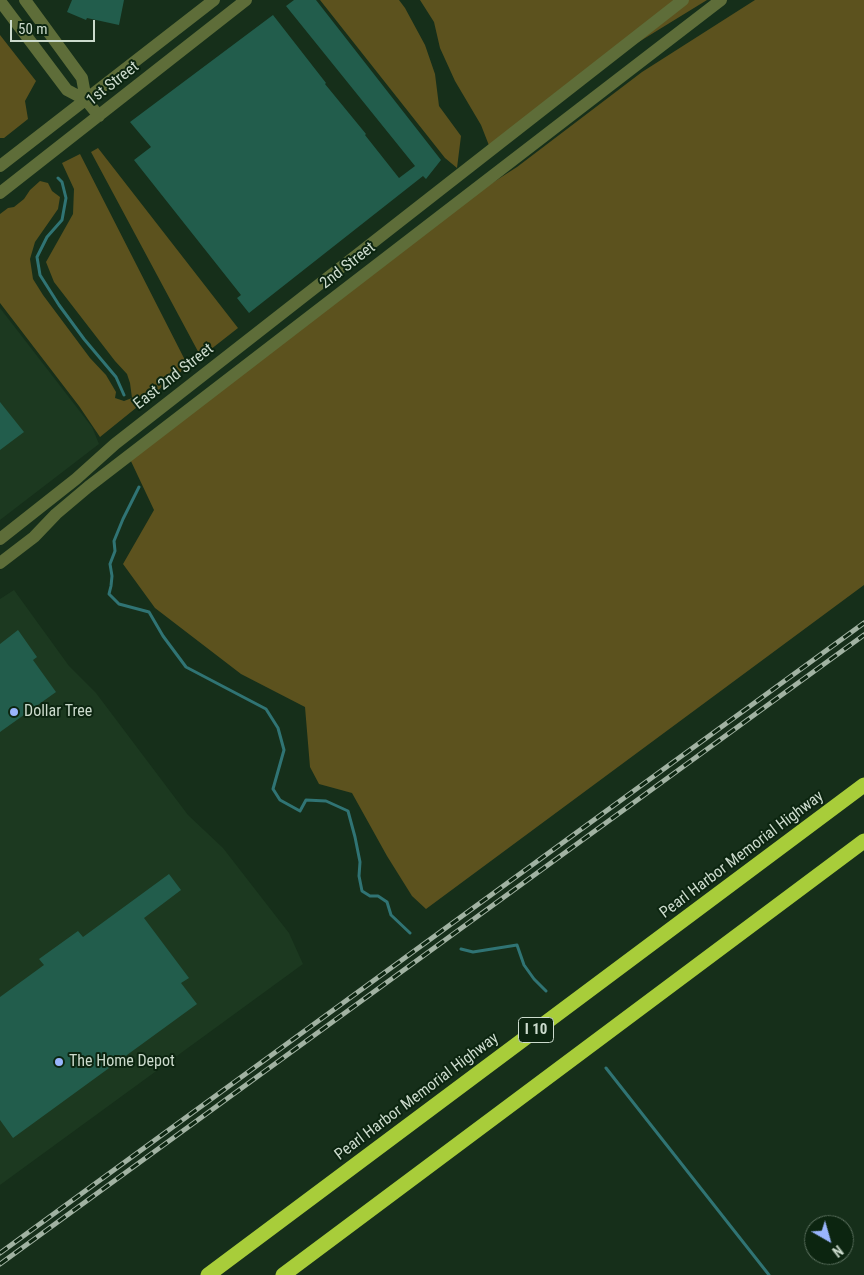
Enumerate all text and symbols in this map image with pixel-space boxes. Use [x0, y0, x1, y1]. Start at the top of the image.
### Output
scale bar [12, 10, 98, 42]
text: 50 m [18, 20, 48, 38]
street label: 1st Street [83, 58, 143, 110]
street label: 2nd Street [317, 239, 379, 293]
street label: East 2nd Street [130, 340, 218, 414]
place label: Dollar Tree [24, 702, 92, 722]
marker: Dollar Tree [8, 706, 20, 718]
street label: Pearl Harbor Memorial Highway [656, 787, 828, 923]
road number: I 10 [518, 1018, 554, 1042]
street label: Pearl Harbor Memorial Highway [331, 1029, 503, 1165]
place label: The Home Depot [69, 1052, 175, 1072]
marker: The Home Depot [53, 1056, 65, 1068]
north arrow [804, 1215, 854, 1265]
text: N [829, 1242, 846, 1260]

